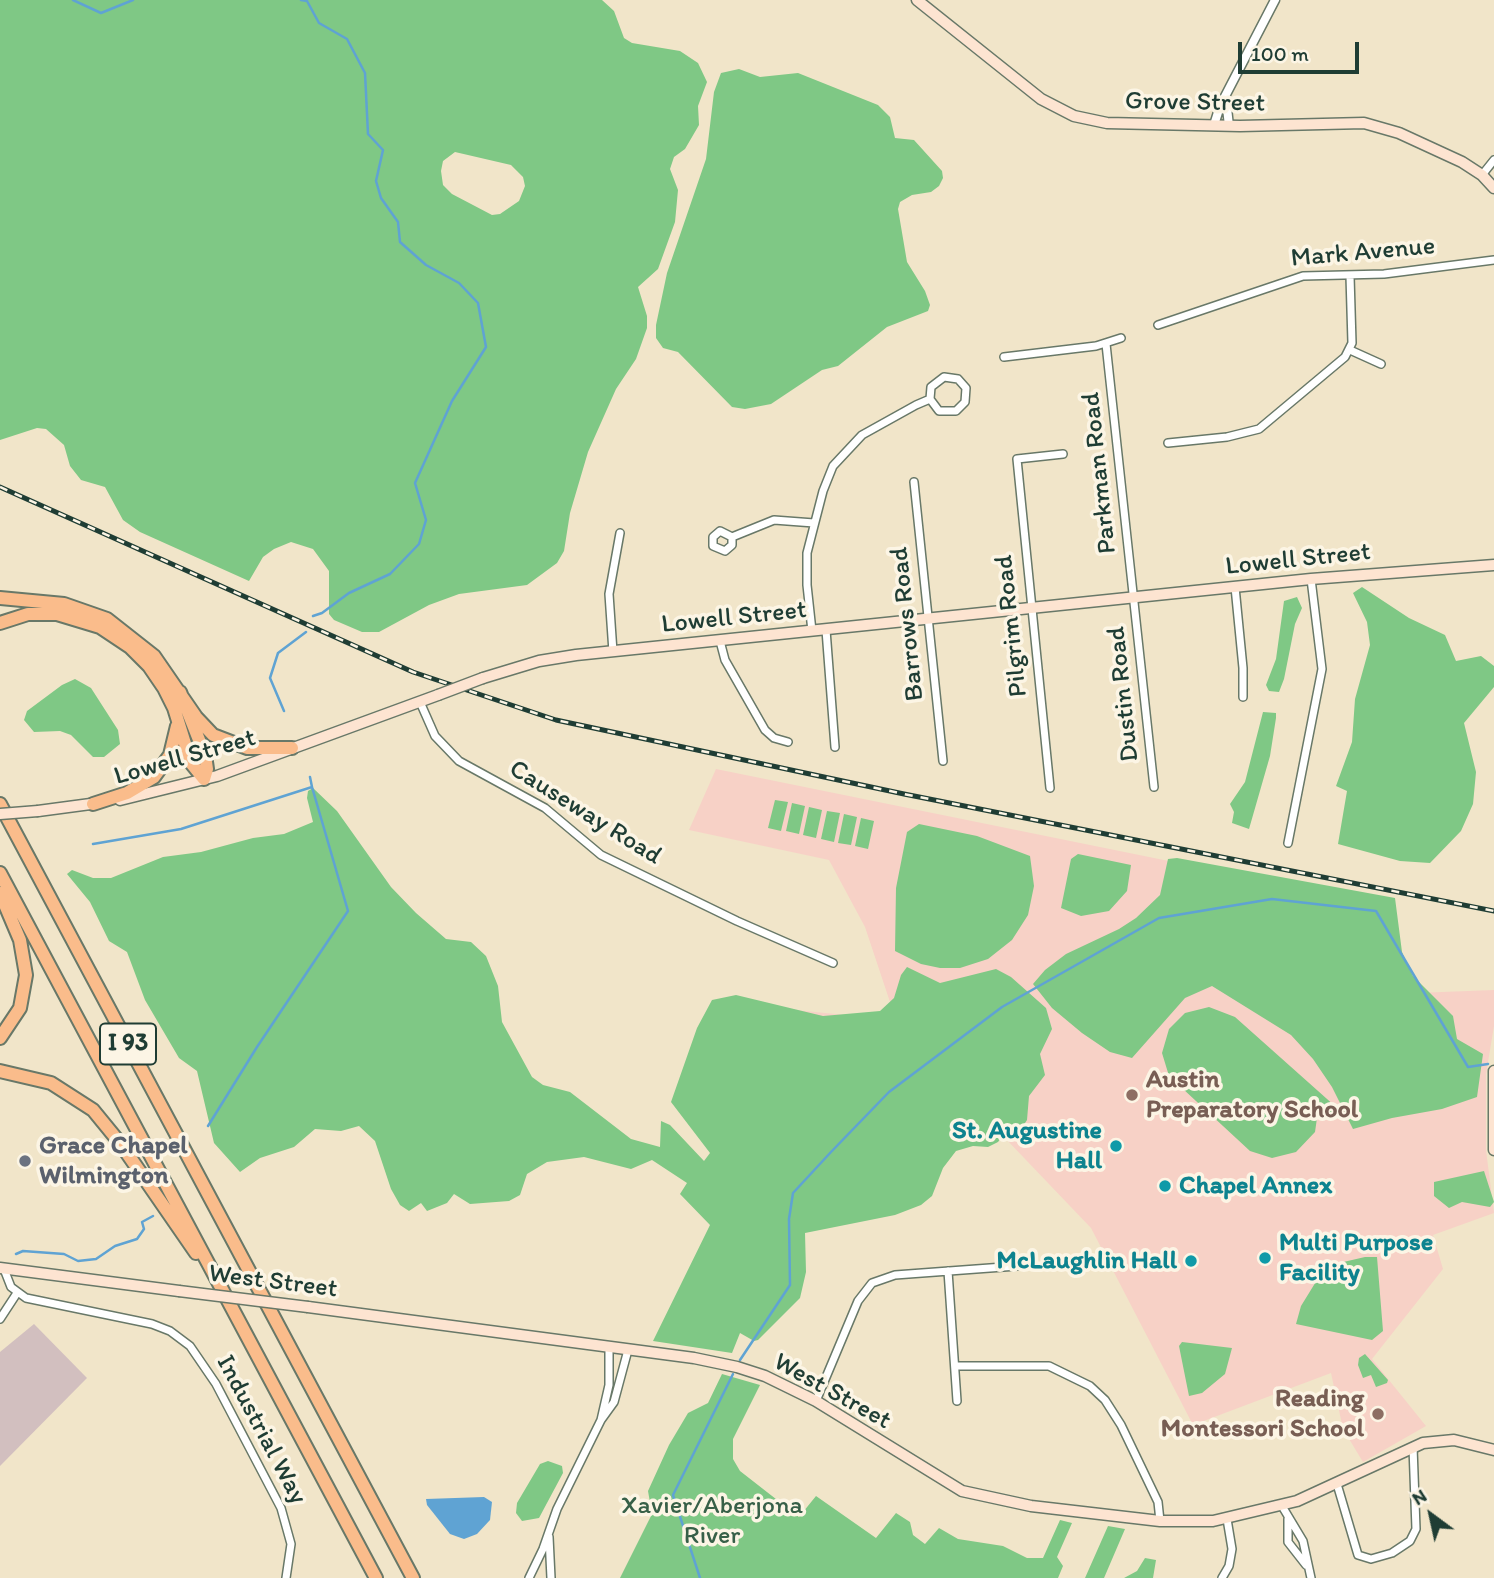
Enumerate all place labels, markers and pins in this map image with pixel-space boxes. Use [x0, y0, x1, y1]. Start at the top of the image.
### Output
place label: Austin Preparatory School [1146, 1064, 1358, 1126]
marker: Austin Preparatory School [1124, 1087, 1140, 1103]
place label: St. Augustine Hall [952, 1115, 1102, 1176]
place label: Grace Chapel Wilmington [39, 1130, 188, 1192]
marker: St. Augustine Hall [1108, 1138, 1124, 1154]
marker: Grace Chapel Wilmington [17, 1153, 33, 1169]
place label: Chapel Annex [1179, 1170, 1332, 1202]
marker: Chapel Annex [1157, 1178, 1173, 1194]
place label: Multi Purpose Facility [1279, 1227, 1433, 1288]
place label: McLaughlin Hall [997, 1245, 1177, 1277]
marker: Multi Purpose Facility [1257, 1250, 1273, 1266]
marker: McLaughlin Hall [1183, 1253, 1199, 1269]
place label: Reading Montessori School [1161, 1383, 1364, 1444]
marker: Reading Montessori School [1370, 1406, 1386, 1422]

